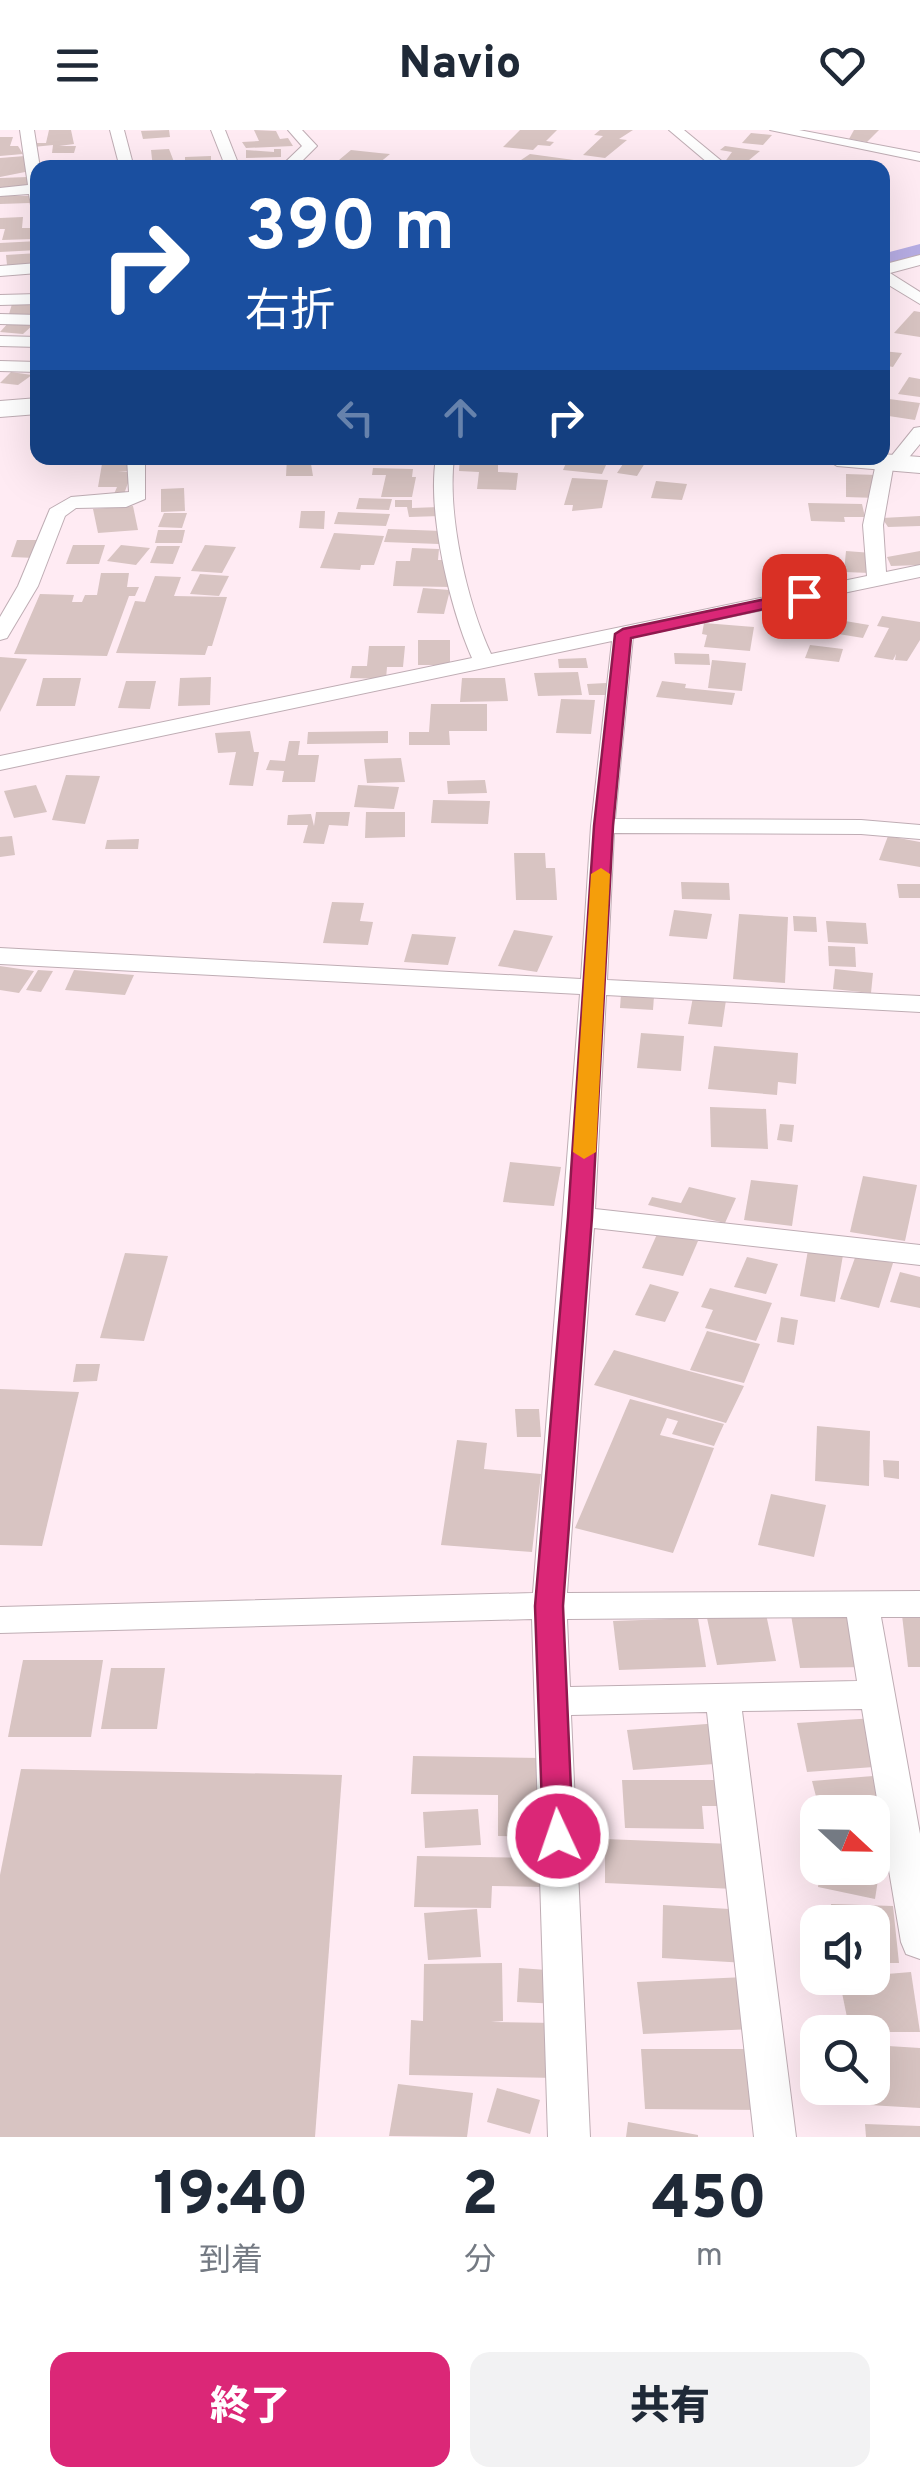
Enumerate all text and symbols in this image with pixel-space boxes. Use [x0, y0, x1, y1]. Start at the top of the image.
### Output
text: Navio [399, 37, 521, 94]
icon: menu [50, 38, 105, 93]
icon: heart [815, 38, 870, 93]
text: 390 m [245, 186, 455, 275]
icon: right [80, 200, 210, 330]
text: 右折 [245, 285, 335, 342]
icon: left [328, 390, 383, 445]
icon: ahead [433, 390, 488, 445]
icon: right [538, 390, 593, 445]
pin [762, 554, 847, 639]
icon: arrive [777, 569, 832, 624]
position arrow [506, 1784, 610, 1888]
north arrow [800, 1795, 890, 1885]
map controls [800, 1795, 890, 2105]
button: sound [800, 1905, 890, 1995]
button: search [800, 2015, 890, 2105]
text: 19:40 [153, 2160, 309, 2236]
text: 2 [462, 2160, 498, 2236]
text: 450 [652, 2164, 767, 2240]
text: m [696, 2237, 723, 2277]
text: 到着 [199, 2242, 263, 2282]
text: 分 [464, 2242, 496, 2282]
button: 終了 [50, 2352, 450, 2467]
button: 共有 [470, 2352, 870, 2467]

